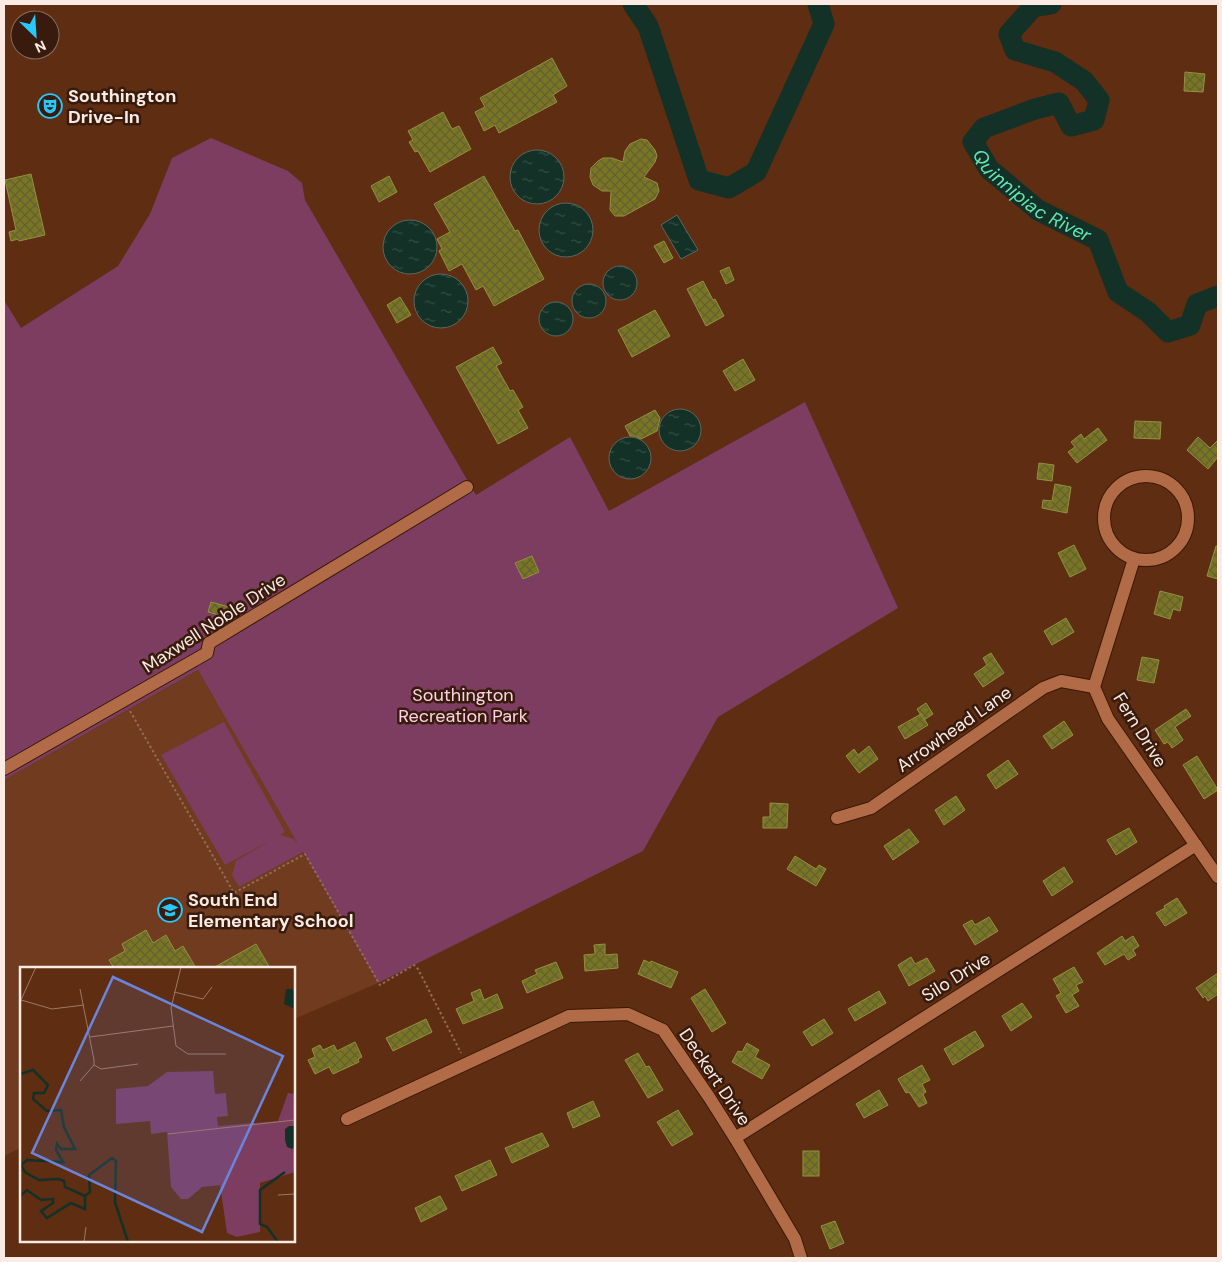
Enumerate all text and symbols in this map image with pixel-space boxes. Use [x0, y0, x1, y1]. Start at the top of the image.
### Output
north arrow [10, 10, 60, 60]
text: N [32, 36, 49, 57]
place label: Southington Drive-In [68, 84, 176, 129]
theatre icon: Southington Drive-In [37, 93, 63, 119]
water label: Quinnipiac River [967, 144, 1096, 248]
street label: Maxwell Noble Drive [138, 568, 290, 678]
street label: Arrowhead Lane [892, 680, 1016, 778]
park label: Southington Recreation Park [398, 683, 528, 728]
street label: Fern Drive [1108, 688, 1172, 772]
place label: South End Elementary School [188, 888, 354, 933]
school or university icon: South End Elementary School [157, 897, 183, 923]
street label: Silo Drive [917, 946, 995, 1008]
inset map [20, 967, 295, 1242]
street label: Deckert Drive [674, 1024, 756, 1130]

